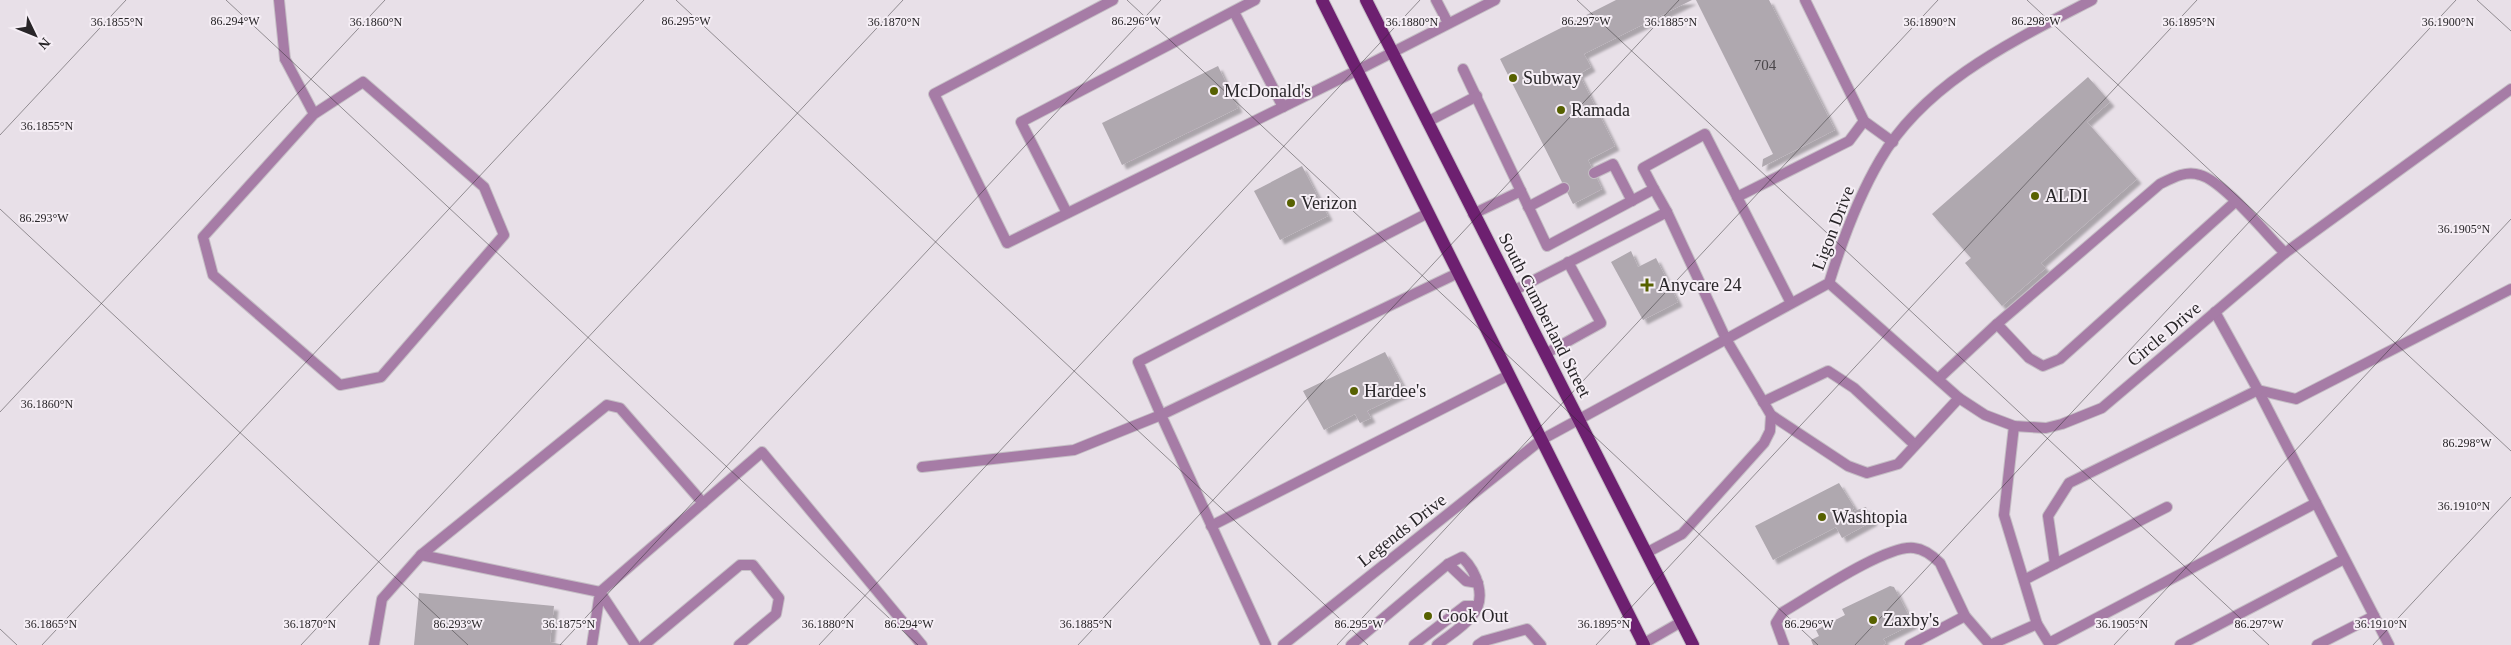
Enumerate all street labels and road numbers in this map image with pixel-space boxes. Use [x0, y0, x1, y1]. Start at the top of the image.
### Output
street label: Ligon Drive [1808, 183, 1858, 273]
street label: South Cumberland Street [1495, 229, 1595, 401]
street label: Circle Drive [2123, 298, 2205, 370]
street label: Legends Drive [1354, 489, 1450, 571]

